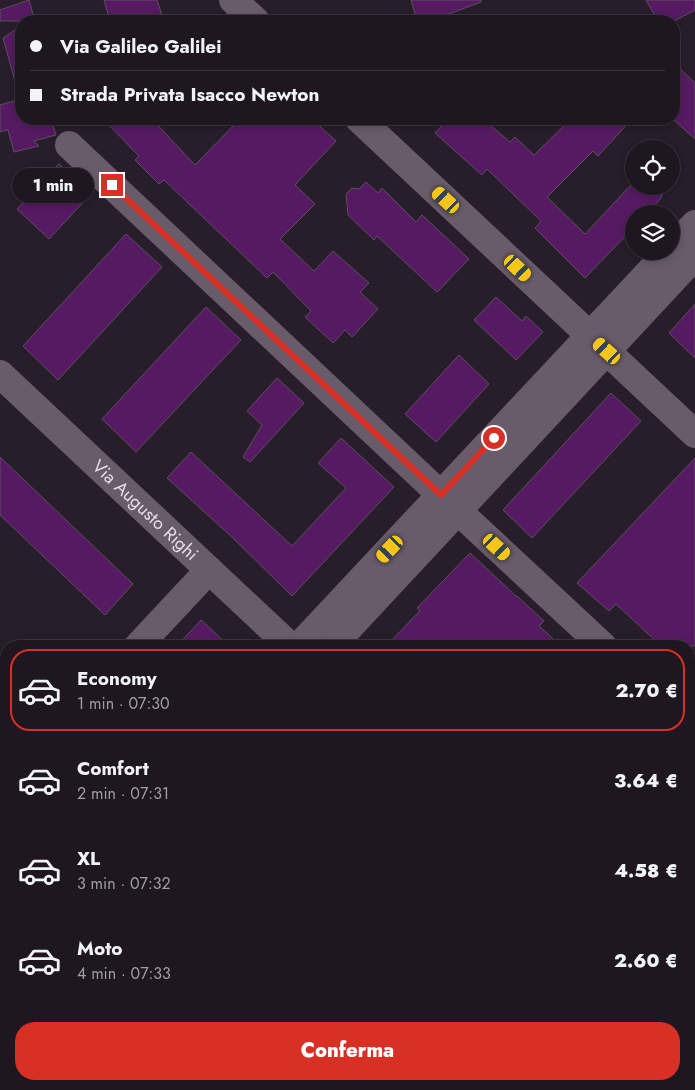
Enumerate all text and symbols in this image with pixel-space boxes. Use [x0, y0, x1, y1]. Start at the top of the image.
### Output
text: Via Galileo Galilei [60, 33, 222, 60]
text: Strada Privata Isacco Newton [60, 81, 319, 108]
map controls [625, 140, 680, 260]
button: locate [625, 140, 680, 195]
callout: 1 min [12, 168, 94, 202]
text: 1 min [33, 174, 73, 197]
route end [101, 174, 123, 196]
car [429, 184, 462, 216]
button: layers [625, 205, 680, 260]
car [501, 252, 534, 284]
car [590, 335, 623, 367]
route start [483, 427, 505, 449]
street label: Via Augusto Righi [86, 454, 204, 567]
car [480, 531, 513, 563]
car [374, 533, 405, 565]
text: Economy [77, 665, 157, 692]
icon: car [17, 668, 62, 713]
text: 2.70 € [615, 677, 678, 704]
text: 1 min · 07:30 [77, 692, 170, 715]
text: Comfort [77, 755, 149, 782]
icon: car [17, 758, 62, 803]
text: 3.64 € [614, 767, 678, 794]
text: 2 min · 07:31 [77, 782, 169, 805]
text: XL [77, 845, 100, 872]
icon: car [17, 848, 62, 893]
text: 4.58 € [614, 857, 678, 884]
text: 3 min · 07:32 [77, 872, 171, 895]
text: Moto [77, 935, 122, 962]
icon: car [17, 938, 62, 983]
text: 2.60 € [614, 947, 678, 974]
text: 4 min · 07:33 [77, 962, 171, 985]
button: Conferma [15, 1022, 680, 1080]

